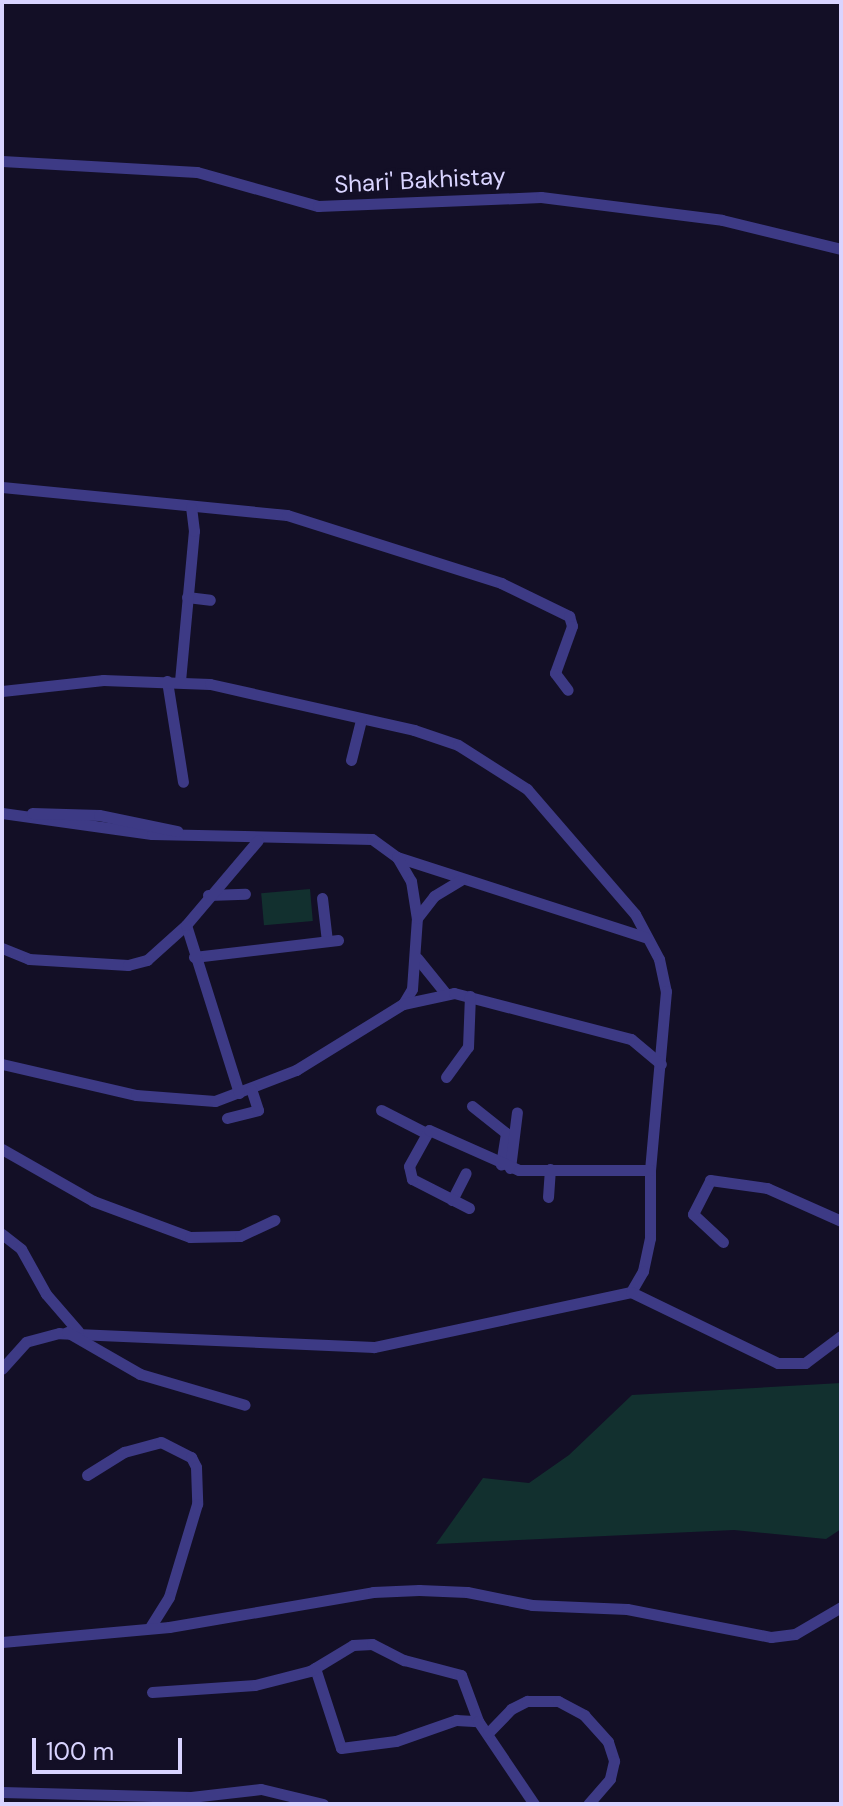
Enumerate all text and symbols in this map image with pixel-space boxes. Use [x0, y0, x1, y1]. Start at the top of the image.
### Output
street label: Shari' Bakhistay [333, 161, 507, 199]
scale bar [36, 1722, 186, 1772]
text: 100 m [46, 1736, 114, 1767]

